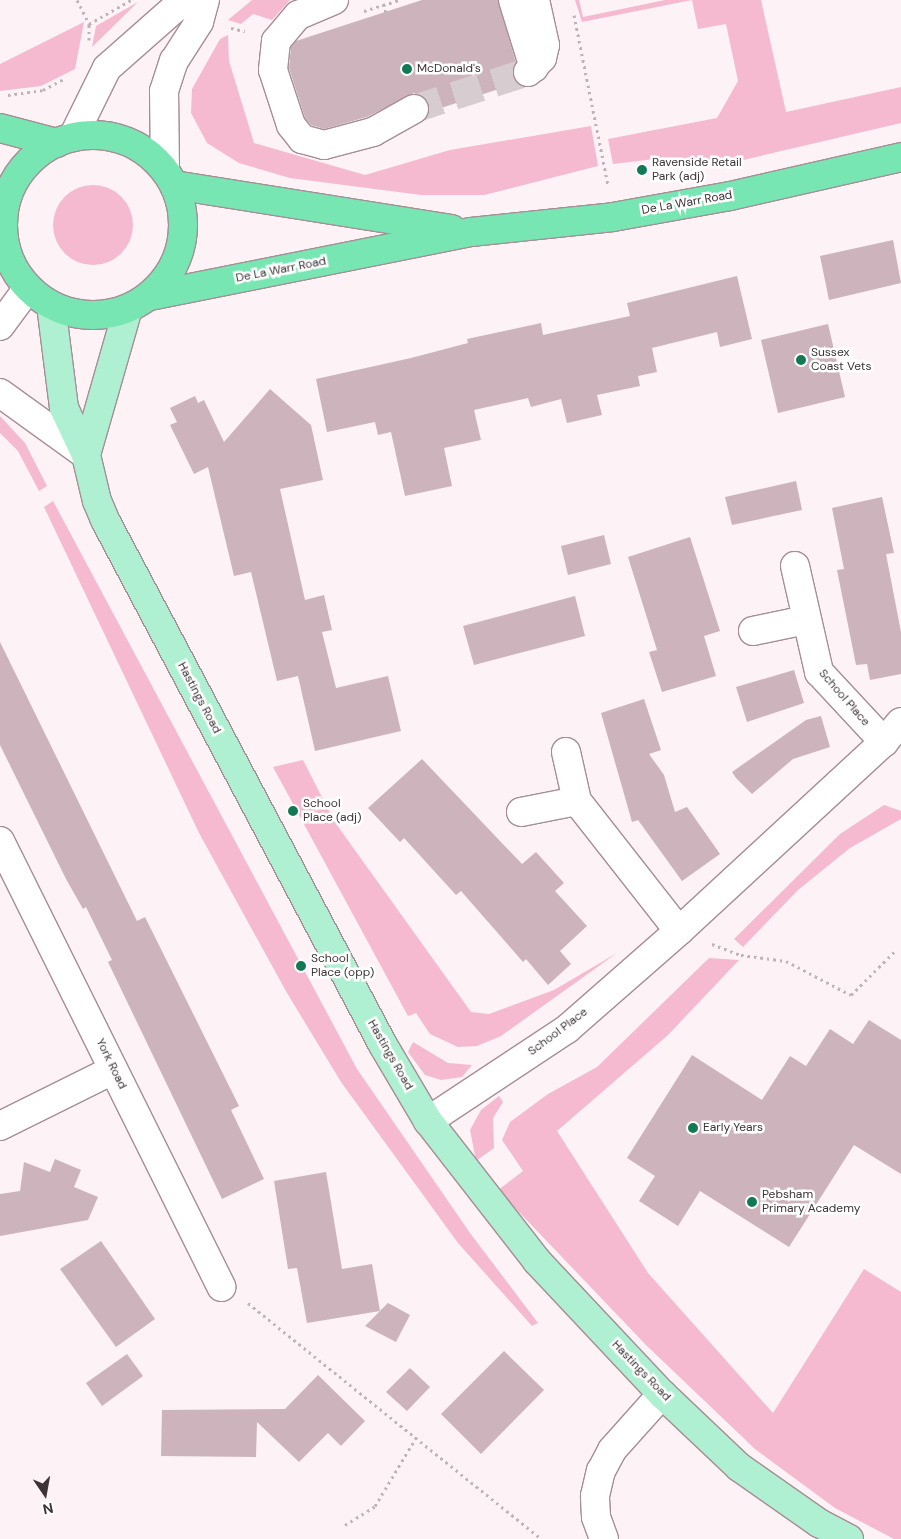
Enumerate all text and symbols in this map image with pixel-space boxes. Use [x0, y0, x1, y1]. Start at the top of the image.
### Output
place label: McDonald's [417, 62, 481, 76]
marker: McDonald's [401, 63, 413, 75]
place label: Ravenside Retail Park (adj) [652, 156, 742, 184]
marker: Ravenside Retail Park (adj) [636, 164, 648, 176]
street label: De La Warr Road [641, 188, 733, 218]
street label: De La Warr Road [235, 254, 327, 286]
place label: Sussex Coast Vets [811, 346, 871, 374]
marker: Sussex Coast Vets [795, 354, 807, 366]
street label: Hastings Road [174, 660, 224, 736]
street label: School Place [815, 667, 873, 729]
place label: School Place (adj) [303, 797, 361, 825]
marker: School Place (adj) [287, 805, 299, 817]
place label: School Place (opp) [311, 952, 374, 980]
marker: School Place (opp) [295, 960, 307, 972]
street label: School Place [525, 1005, 591, 1059]
street label: Hastings Road [364, 1017, 416, 1093]
street label: York Road [93, 1036, 129, 1092]
place label: Early Years [703, 1121, 763, 1135]
marker: Early Years [687, 1122, 699, 1134]
place label: Pebsham Primary Academy [762, 1188, 860, 1216]
marker: Pebsham Primary Academy [746, 1196, 758, 1208]
street label: Hastings Road [608, 1338, 674, 1404]
north arrow [20, 1469, 70, 1519]
text: N [41, 1499, 55, 1519]

